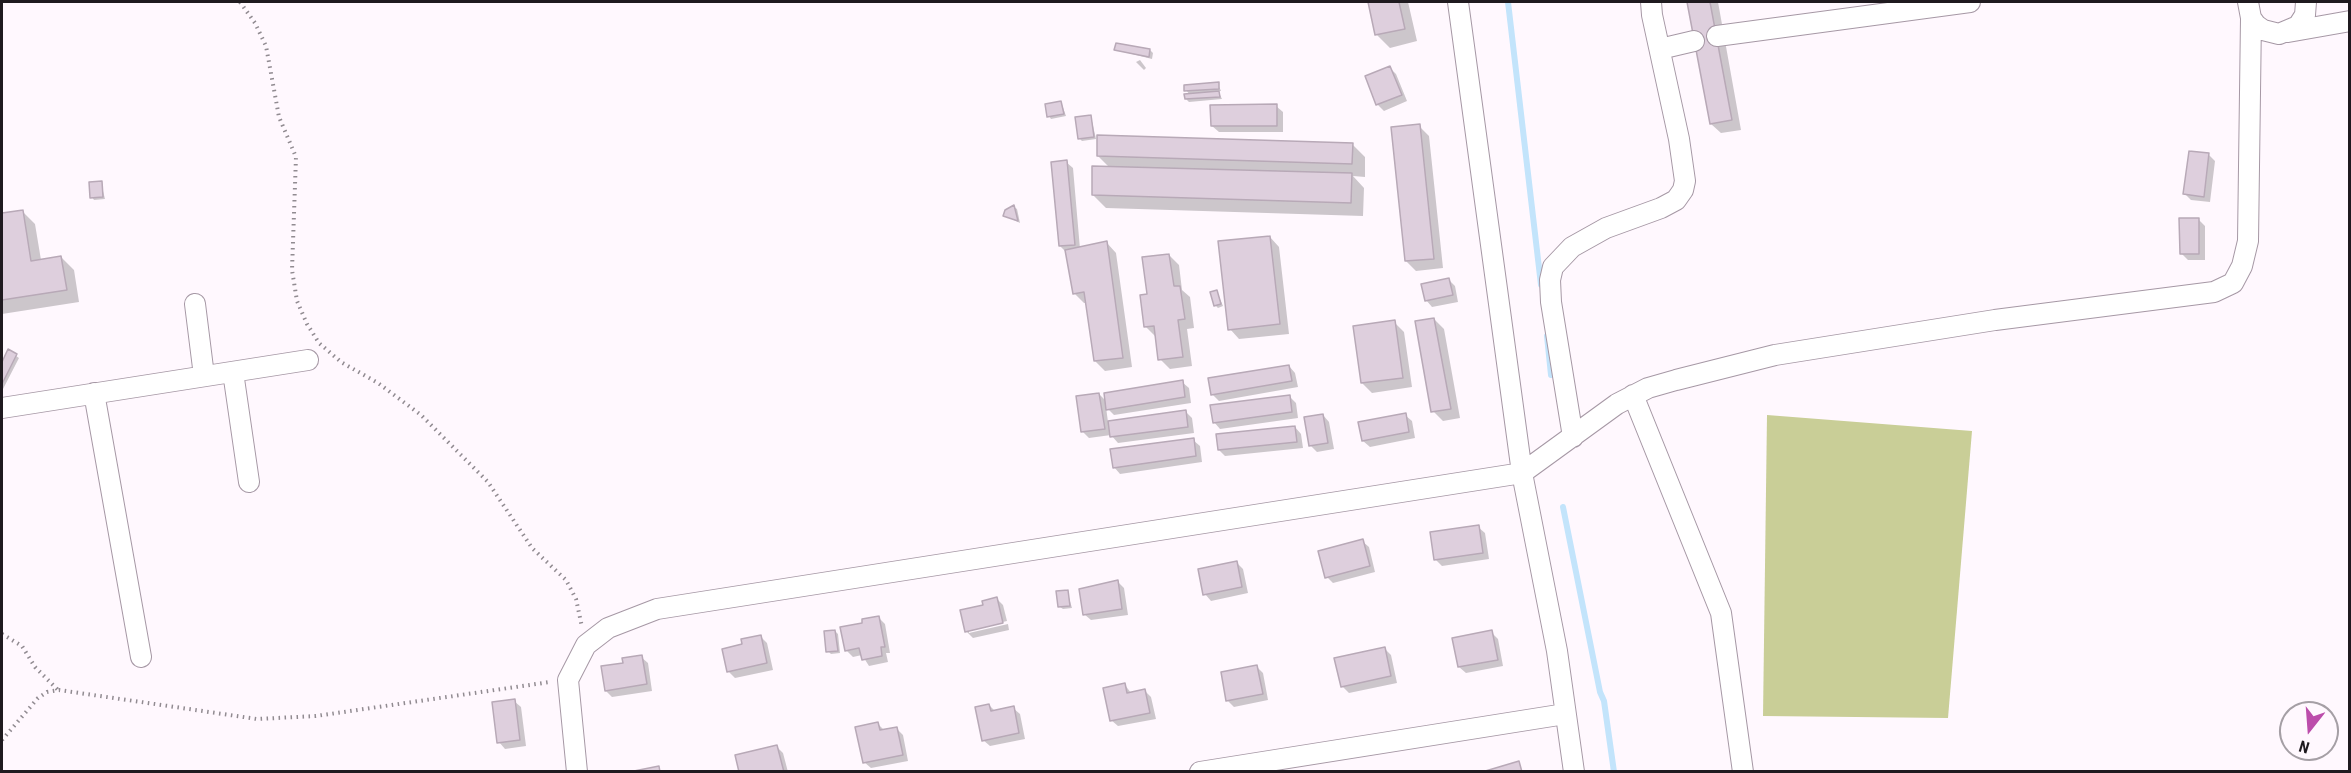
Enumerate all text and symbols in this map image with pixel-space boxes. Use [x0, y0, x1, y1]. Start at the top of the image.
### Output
north arrow [2279, 701, 2339, 761]
text: N [2297, 736, 2312, 757]

